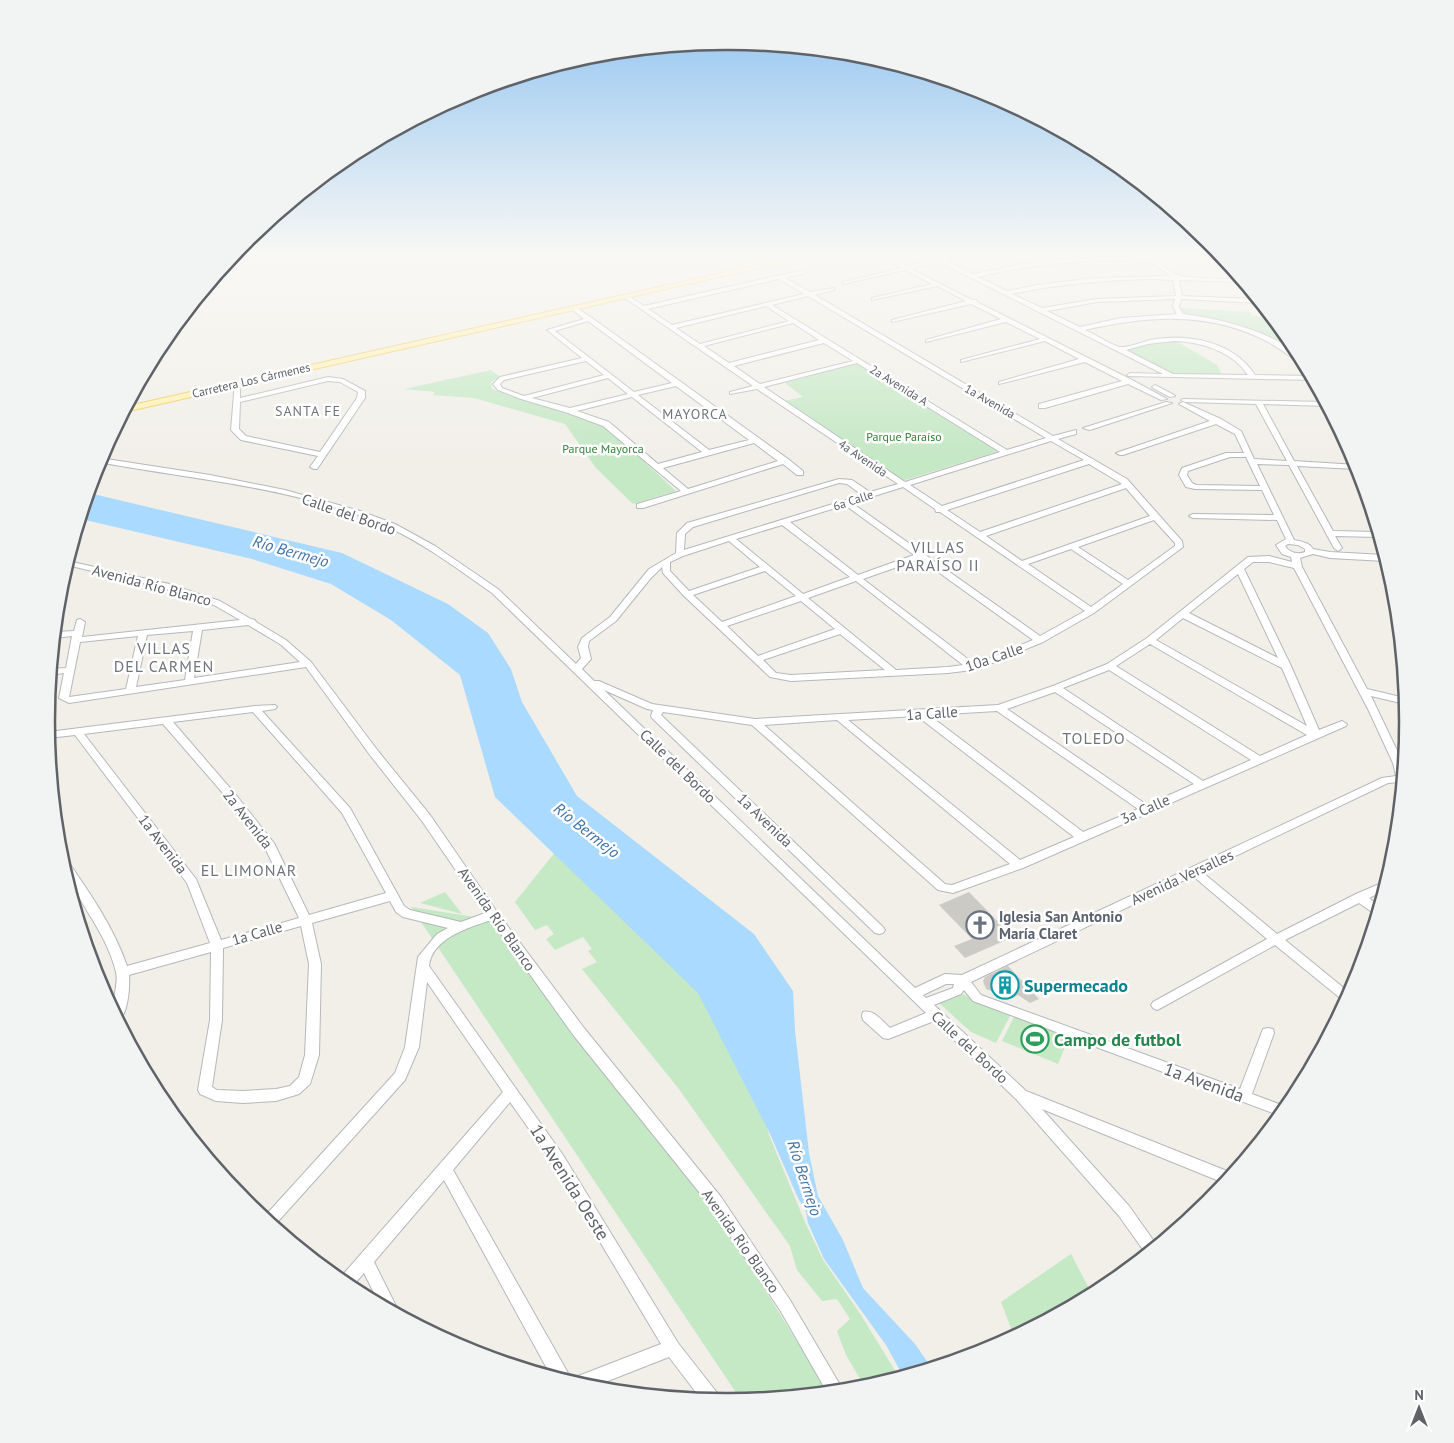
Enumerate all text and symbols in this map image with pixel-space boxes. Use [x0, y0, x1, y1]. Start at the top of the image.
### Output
street label: Carretera Los Cármenes [190, 359, 312, 401]
street label: 2a Avenida A [867, 361, 931, 409]
street label: 1a Avenida [962, 381, 1018, 421]
district label: SANTA FE [275, 402, 341, 420]
district label: MAYORCA [662, 405, 728, 423]
park label: Parque Paraíso [866, 429, 942, 444]
street label: 4a Avenida [836, 436, 890, 480]
park label: Parque Mayorca [562, 441, 644, 456]
street label: 6a Calle [831, 486, 875, 514]
street label: Calle del Bordo [299, 489, 399, 539]
water label: Río Bermejo [251, 531, 331, 571]
district label: VILLAS PARAÍSO II [896, 537, 980, 575]
street label: Avenida Río Blanco [90, 560, 214, 610]
district label: VILLAS DEL CARMEN [114, 638, 214, 676]
street label: 10a Calle [963, 638, 1025, 676]
street label: 1a Calle [906, 702, 958, 724]
street label: Calle del Bordo [636, 725, 720, 807]
district label: TOLEDO [1062, 728, 1126, 748]
street label: 2a Avenida [219, 786, 277, 852]
street label: 1a Avenida [733, 789, 797, 851]
street label: 3a Calle [1117, 790, 1173, 828]
water label: Río Bermejo [550, 798, 624, 862]
street label: 1a Avenida [134, 810, 192, 878]
street label: Avenida Versalles [1128, 845, 1236, 909]
district label: EL LIMONAR [201, 860, 297, 880]
street label: Avenida Río Blanco [454, 863, 540, 975]
place label: Iglesia San Antonio María Claret [999, 907, 1122, 943]
church icon: Iglesia San Antonio María Claret [965, 910, 995, 940]
street label: 1a Calle [230, 917, 284, 949]
building icon: Supermecado [990, 970, 1020, 1000]
place label: Supermecado [1024, 974, 1128, 997]
street label: Calle del Bordo [928, 1007, 1012, 1087]
sports icon: Campo de futbol [1020, 1024, 1050, 1054]
place label: Campo de futbol [1054, 1028, 1182, 1051]
street label: 1a Avenida [1161, 1057, 1247, 1107]
street label: 1a Avenida Oeste [525, 1120, 615, 1244]
water label: Río Bermejo [783, 1138, 827, 1218]
street label: Avenida Río Blanco [698, 1185, 784, 1297]
north arrow [1394, 1383, 1444, 1433]
text: N [1414, 1386, 1424, 1404]

